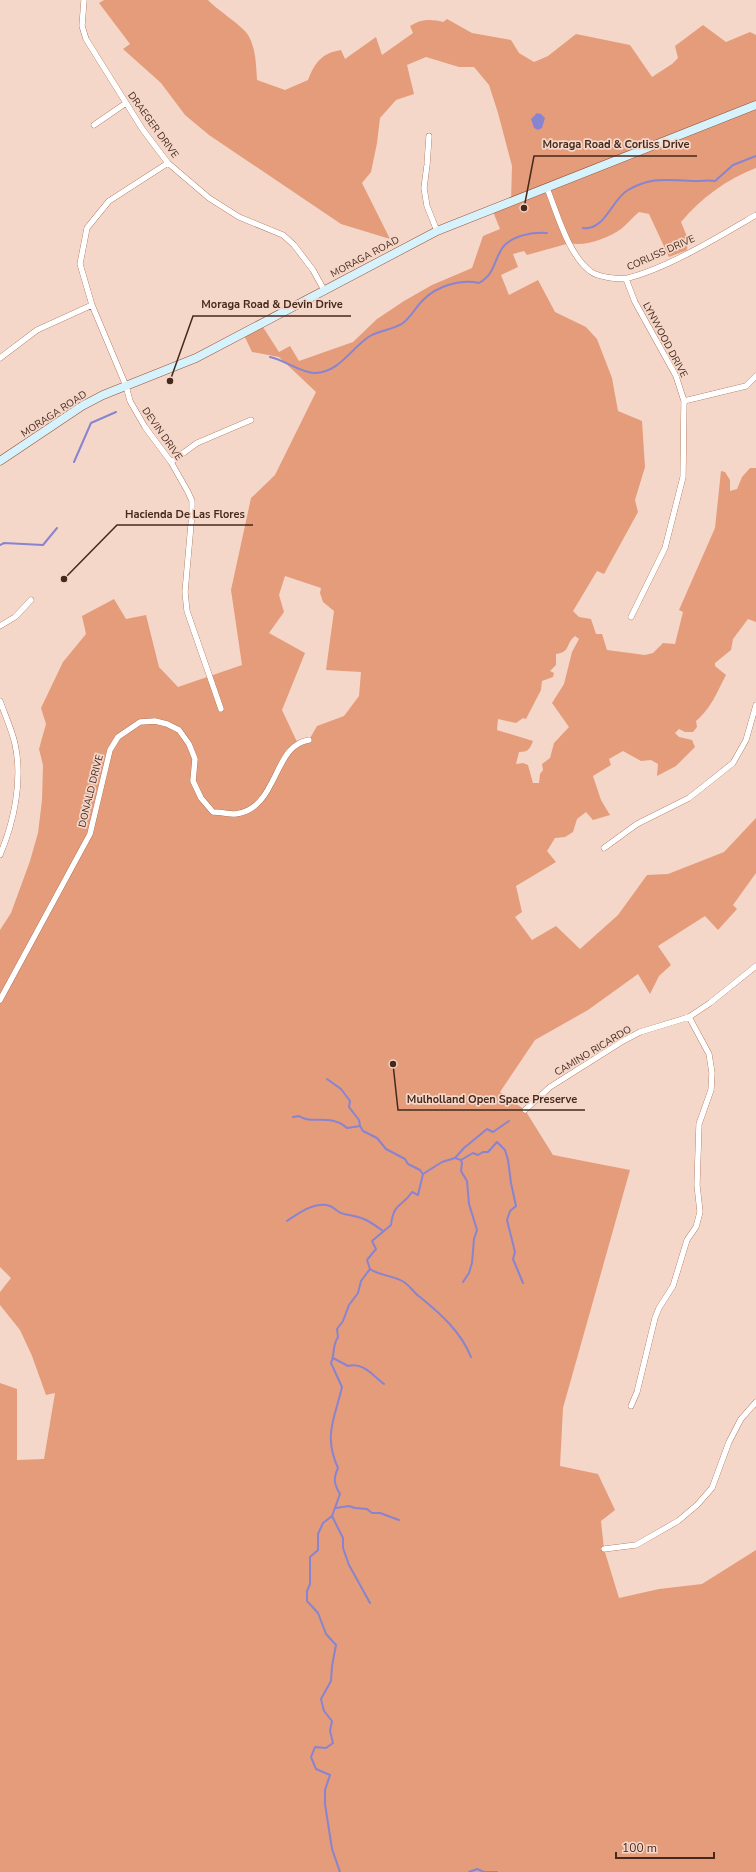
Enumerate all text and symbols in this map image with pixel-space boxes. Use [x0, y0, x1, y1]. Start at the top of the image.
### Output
street label: DRAEGER DRIVE [124, 89, 182, 161]
callout: Moraga Road & Corliss Drive [534, 133, 697, 156]
text: Moraga Road & Corliss Drive [543, 137, 690, 152]
street label: CORLISS DRIVE [625, 232, 697, 274]
street label: MORAGA ROAD [328, 233, 402, 281]
callout: Moraga Road & Devin Drive [193, 293, 351, 316]
text: Moraga Road & Devin Drive [201, 297, 343, 312]
street label: LYNWOOD DRIVE [639, 300, 691, 380]
street label: MORAGA ROAD [18, 387, 90, 441]
street label: DEVIN DRIVE [138, 405, 186, 464]
callout: Hacienda De Las Flores [117, 502, 253, 525]
text: Hacienda De Las Flores [125, 507, 245, 522]
street label: DONALD DRIVE [75, 753, 107, 829]
street label: CAMINO RICARDO [552, 1022, 634, 1080]
callout: Mulholland Open Space Preserve [398, 1087, 585, 1110]
text: Mulholland Open Space Preserve [407, 1092, 577, 1107]
scale bar [616, 1834, 714, 1860]
text: 100 m [622, 1840, 657, 1856]

